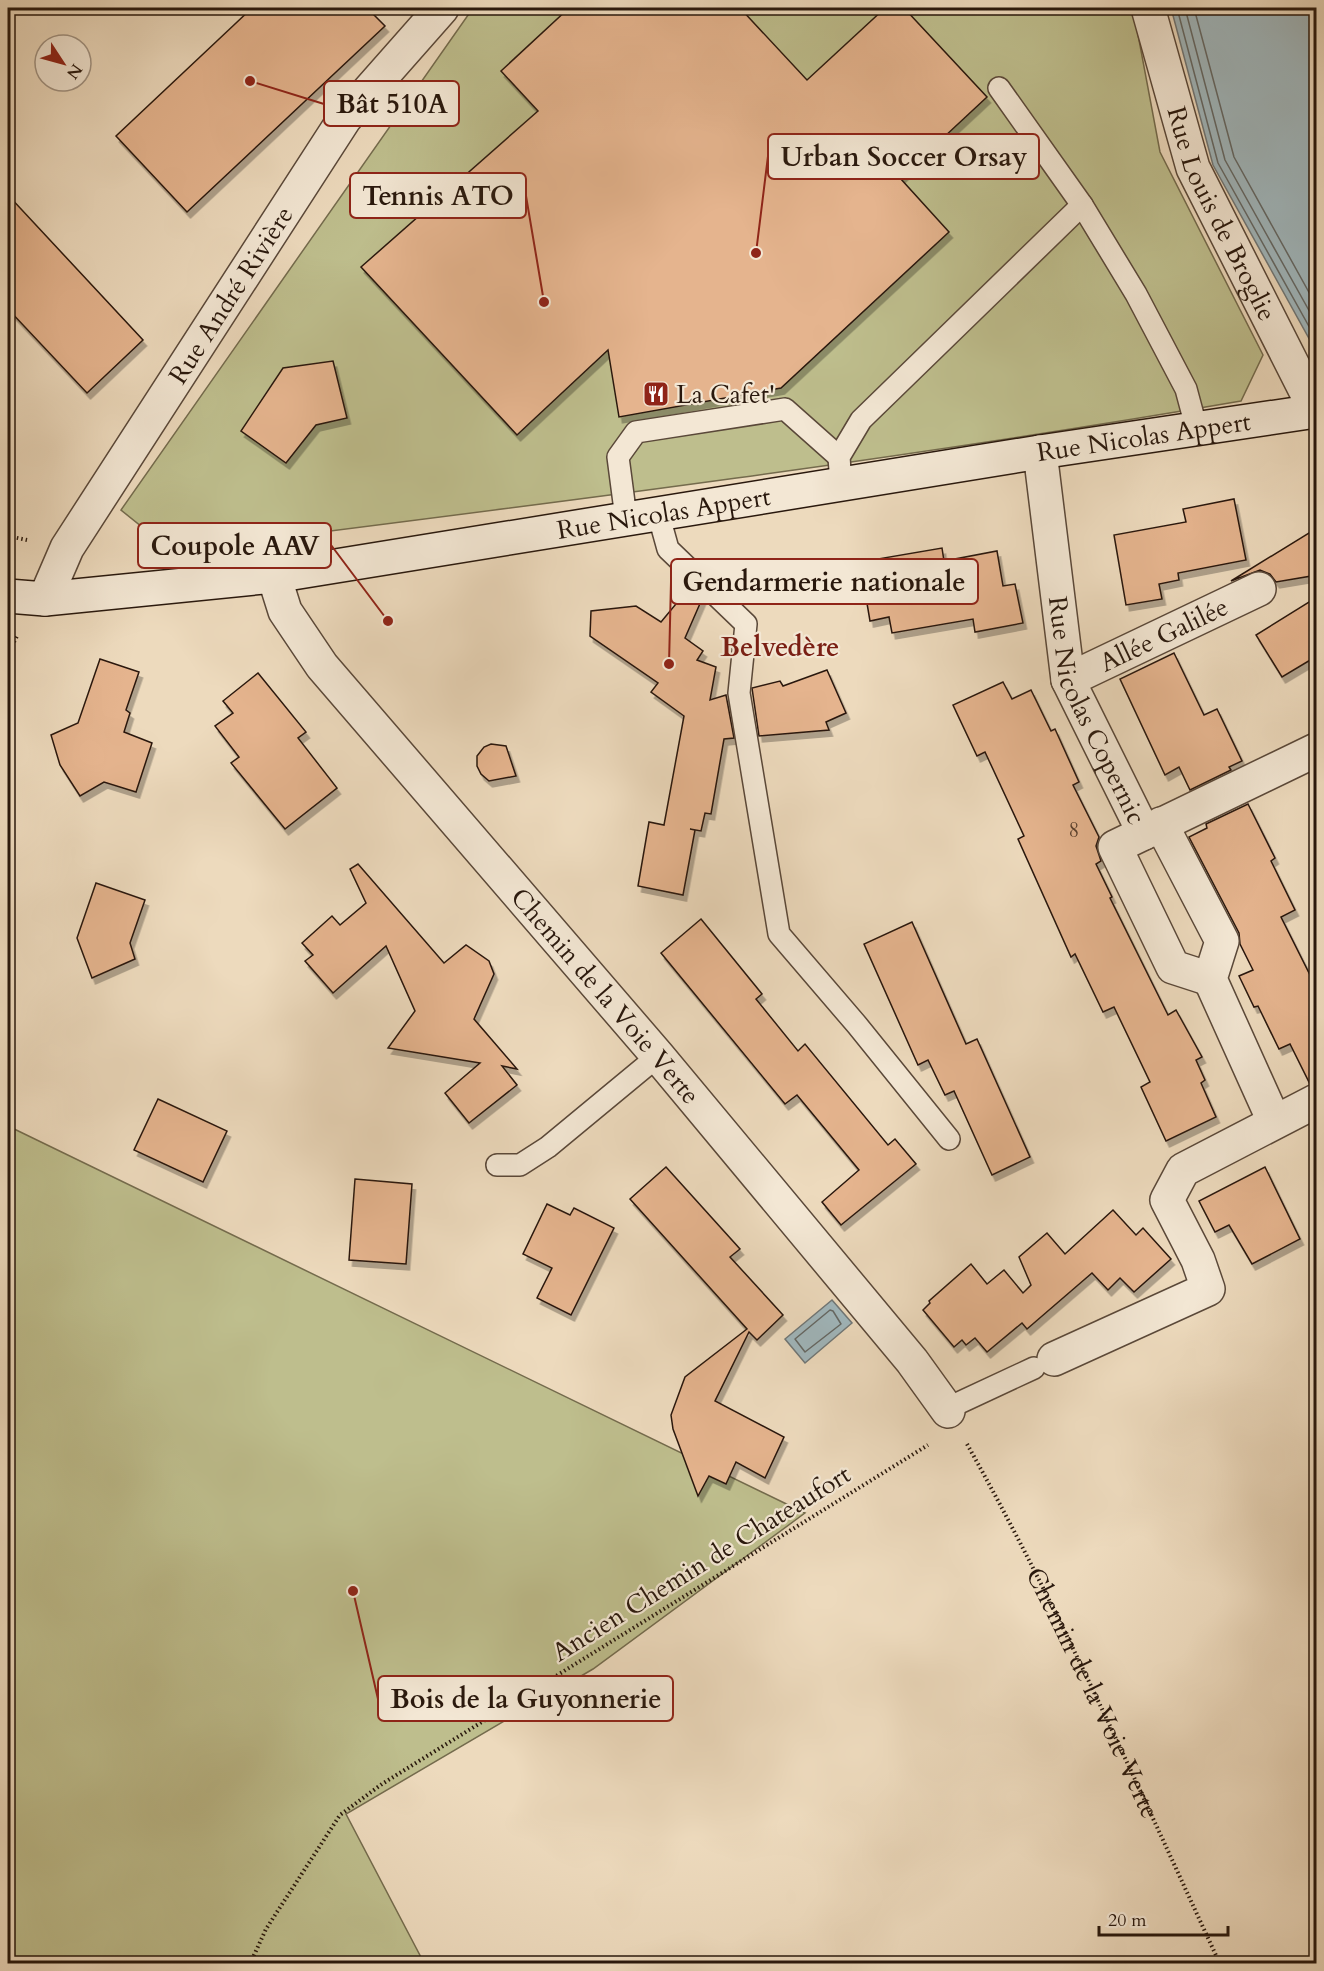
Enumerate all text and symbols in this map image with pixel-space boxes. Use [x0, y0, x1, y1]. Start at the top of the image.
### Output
north arrow [33, 33, 93, 93]
text: N [61, 59, 87, 83]
callout: Bât 510A [324, 81, 459, 126]
text: Bât 510A [336, 86, 448, 123]
street label: Rue Louis de Broglie [1159, 102, 1284, 327]
callout: Urban Soccer Orsay [768, 134, 1039, 179]
text: Urban Soccer Orsay [781, 139, 1028, 176]
callout: Tennis ATO [350, 173, 526, 218]
text: Tennis ATO [362, 178, 514, 215]
street label: Rue André Rivière [161, 199, 302, 391]
place label: La Cafet' [676, 377, 775, 412]
restaurant icon: La Cafet' [641, 379, 671, 409]
street label: Rue Nicolas Appert [1034, 404, 1253, 470]
street label: Rue Nicolas Appert [554, 479, 773, 548]
callout: Coupole AAV [138, 523, 331, 568]
text: Coupole AAV [150, 528, 320, 565]
callout: Gendarmerie nationale [671, 559, 978, 604]
text: Gendarmerie nationale [682, 564, 966, 601]
street label: Allée Galilée [1094, 589, 1234, 680]
street label: Rue Nicolas Copernic [1040, 594, 1154, 830]
district label: Belvedère [721, 629, 839, 666]
house number: 8 [1068, 815, 1080, 845]
street label: Chemin de la Voie Verte [503, 881, 708, 1112]
street label: Ancien Chemin de Chateaufort [545, 1457, 857, 1670]
street label: Chemin de la Voie Verte [1018, 1562, 1168, 1824]
callout: Bois de la Guyonnerie [378, 1676, 673, 1721]
text: Bois de la Guyonnerie [390, 1681, 662, 1718]
scale bar [1099, 1899, 1228, 1937]
text: 20 m [1108, 1908, 1147, 1933]

